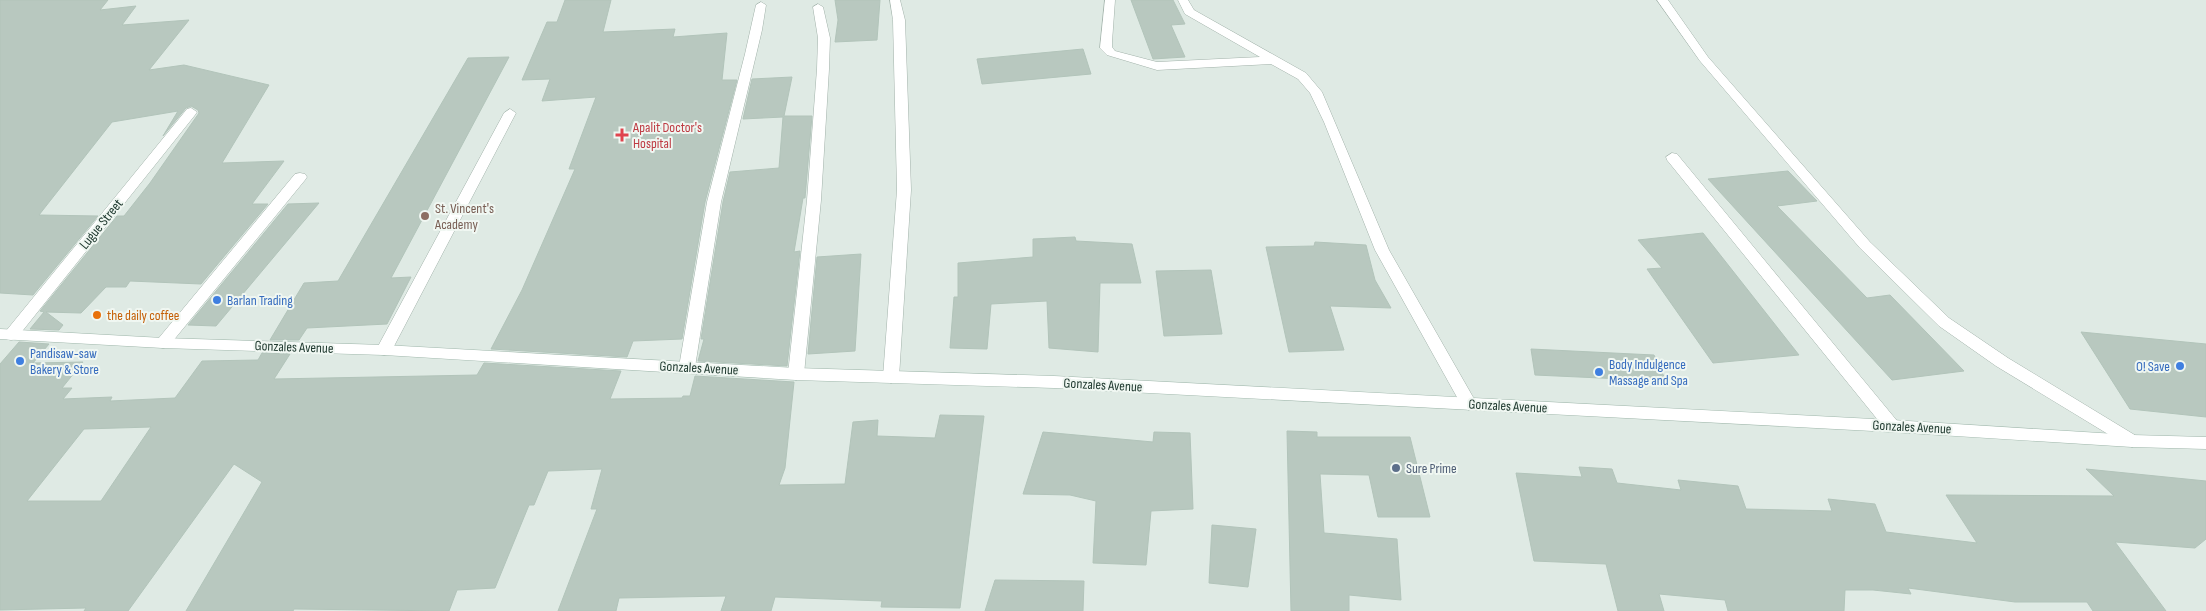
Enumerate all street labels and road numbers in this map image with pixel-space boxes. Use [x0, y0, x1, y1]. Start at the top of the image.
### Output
street label: Lugue Street [76, 195, 126, 253]
street label: Gonzales Avenue [254, 337, 334, 357]
street label: Gonzales Avenue [659, 357, 739, 379]
street label: Gonzales Avenue [1063, 374, 1143, 396]
street label: Gonzales Avenue [1468, 395, 1548, 417]
street label: Gonzales Avenue [1872, 416, 1952, 438]

